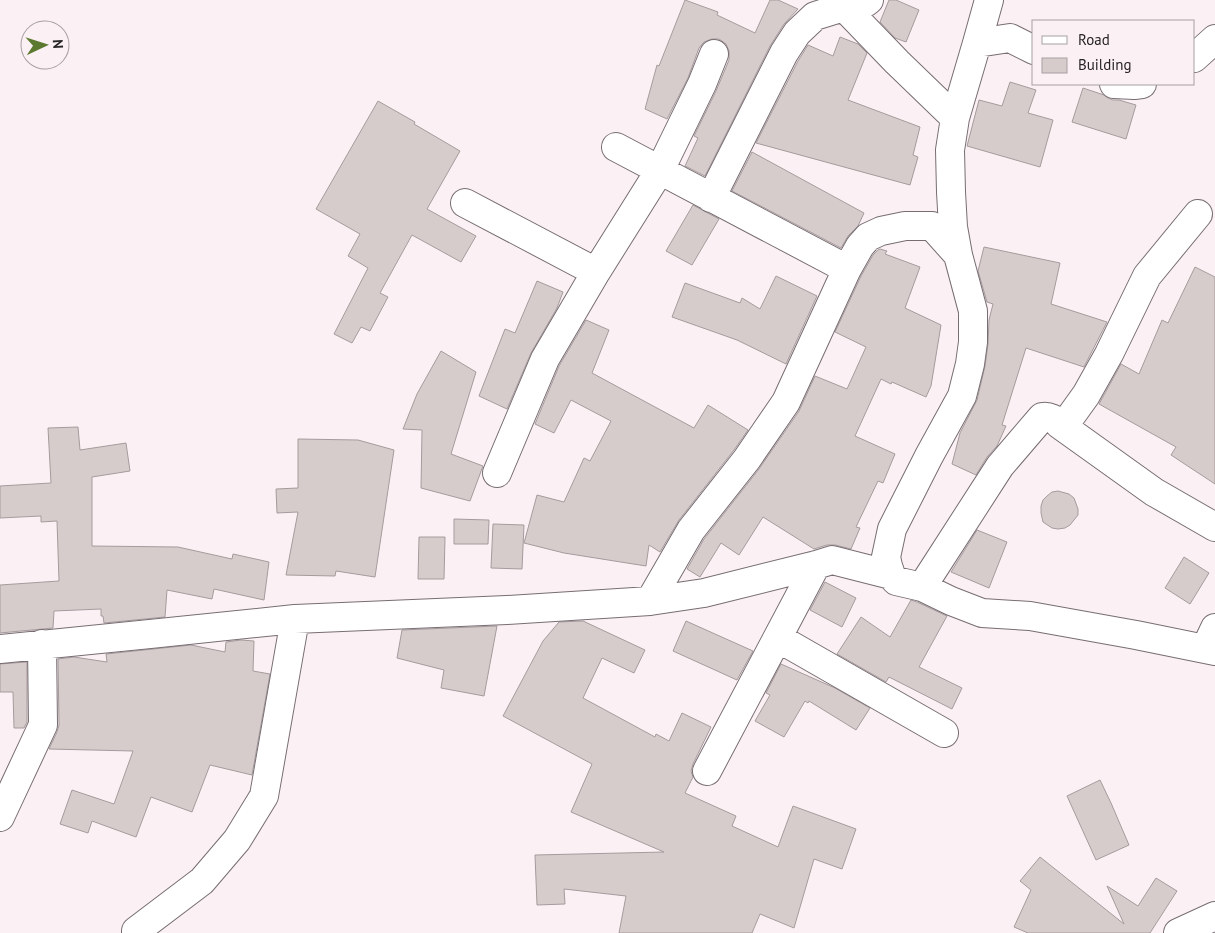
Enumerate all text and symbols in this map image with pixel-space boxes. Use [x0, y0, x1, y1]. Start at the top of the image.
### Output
north arrow [20, 20, 70, 70]
legend [1032, 20, 1195, 85]
text: Road [1078, 30, 1110, 49]
text: N [49, 39, 67, 49]
text: Building [1078, 55, 1132, 74]

